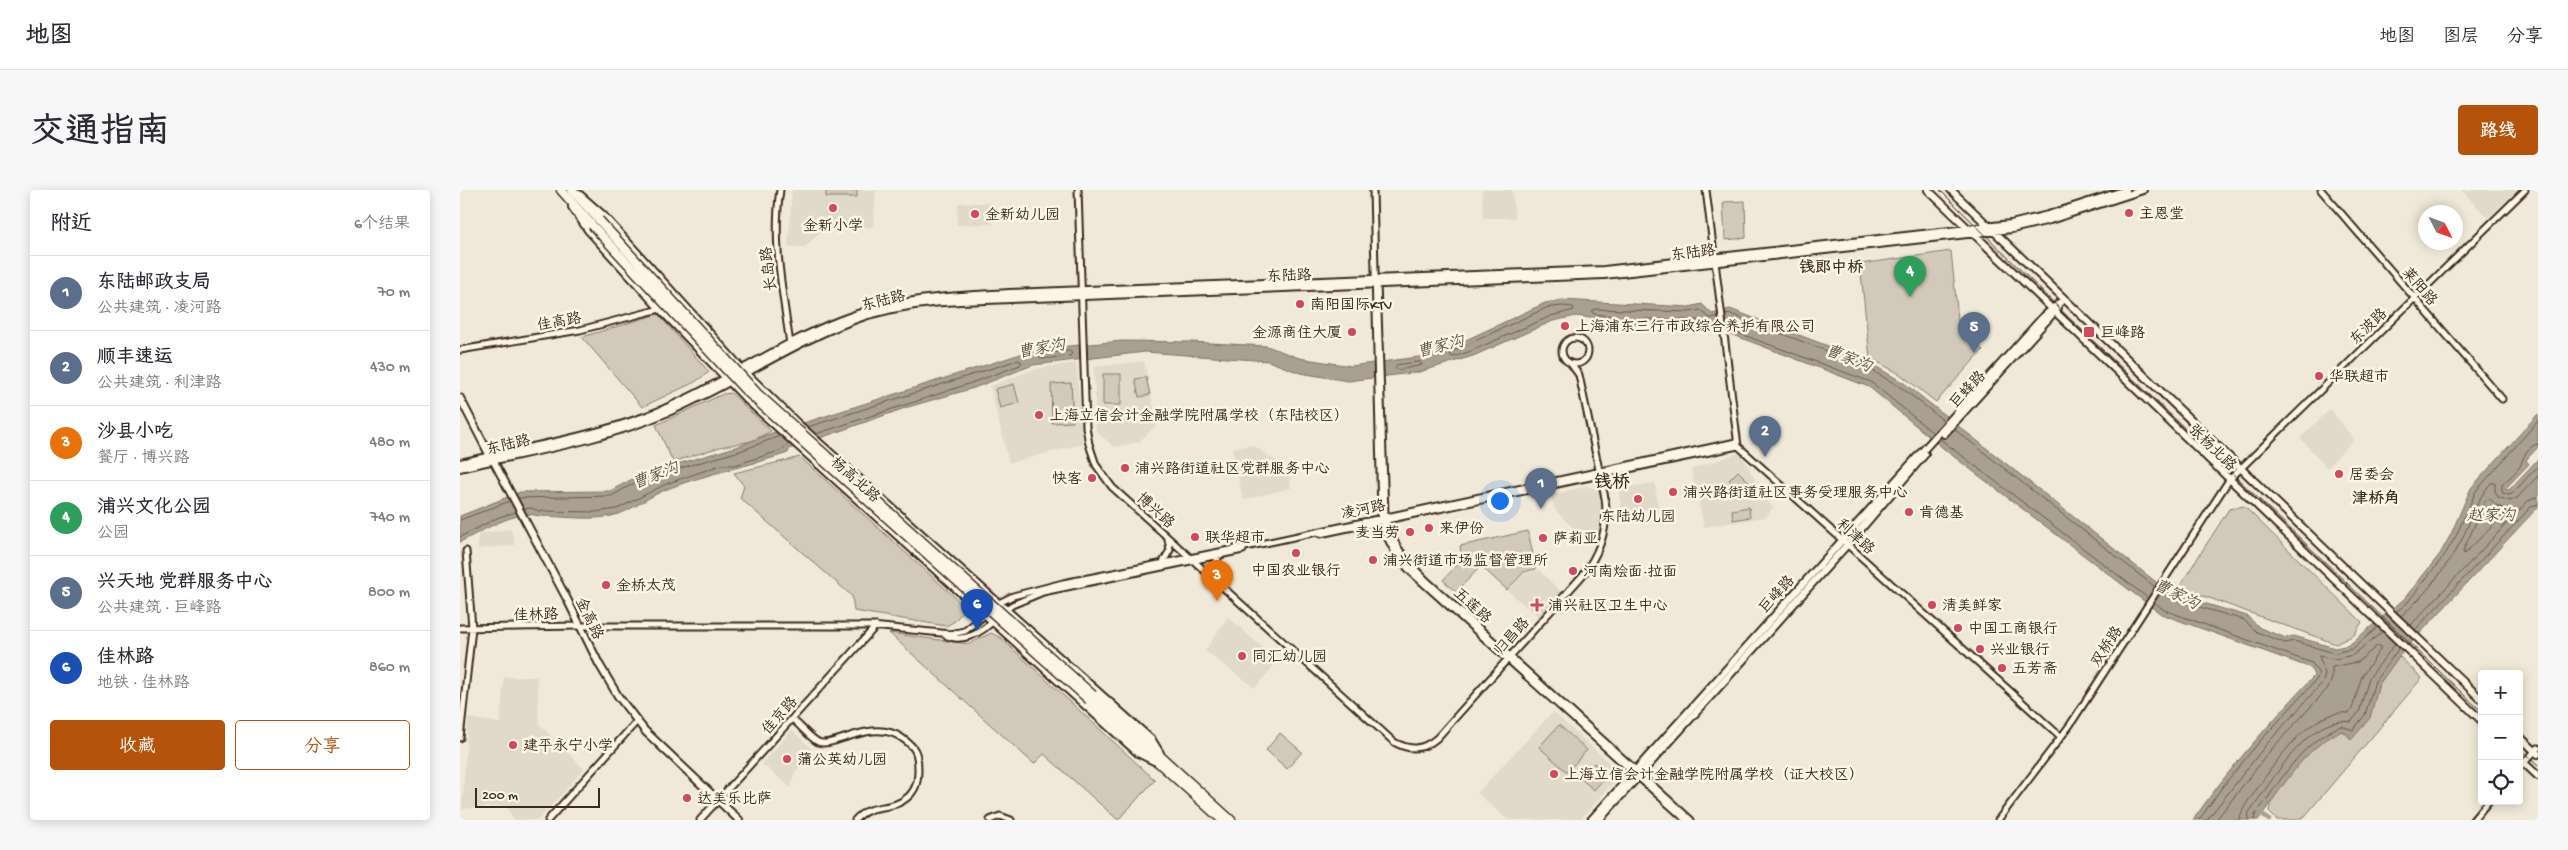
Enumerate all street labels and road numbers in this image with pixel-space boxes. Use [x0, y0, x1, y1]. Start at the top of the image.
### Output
street label: 东陆路 [1670, 242, 1717, 266]
street label: 长岛路 [758, 245, 782, 292]
street label: 莱阳路 [2397, 264, 2440, 310]
street label: 东陆路 [1266, 267, 1312, 287]
street label: 东陆路 [859, 288, 908, 316]
street label: 东波路 [2347, 305, 2392, 350]
street label: 佳高路 [535, 309, 583, 336]
street label: 巨蜂路 [1947, 368, 1990, 413]
street label: 张杨北路 [2184, 421, 2239, 476]
street label: 东陆路 [484, 432, 532, 460]
street label: 杨高北路 [826, 454, 883, 507]
street label: 博兴路 [1132, 489, 1178, 533]
street label: 凌河路 [1340, 497, 1387, 524]
street label: 利津路 [1832, 516, 1877, 559]
street label: 巨峰路 [1756, 573, 1799, 618]
street label: 五莲路 [1449, 585, 1494, 628]
street label: 金高路 [570, 595, 606, 643]
street label: 佳林路 [513, 606, 559, 625]
street label: 归昌路 [1491, 615, 1534, 660]
street label: 双桥路 [2088, 623, 2127, 671]
street label: 佳京路 [758, 693, 802, 739]

